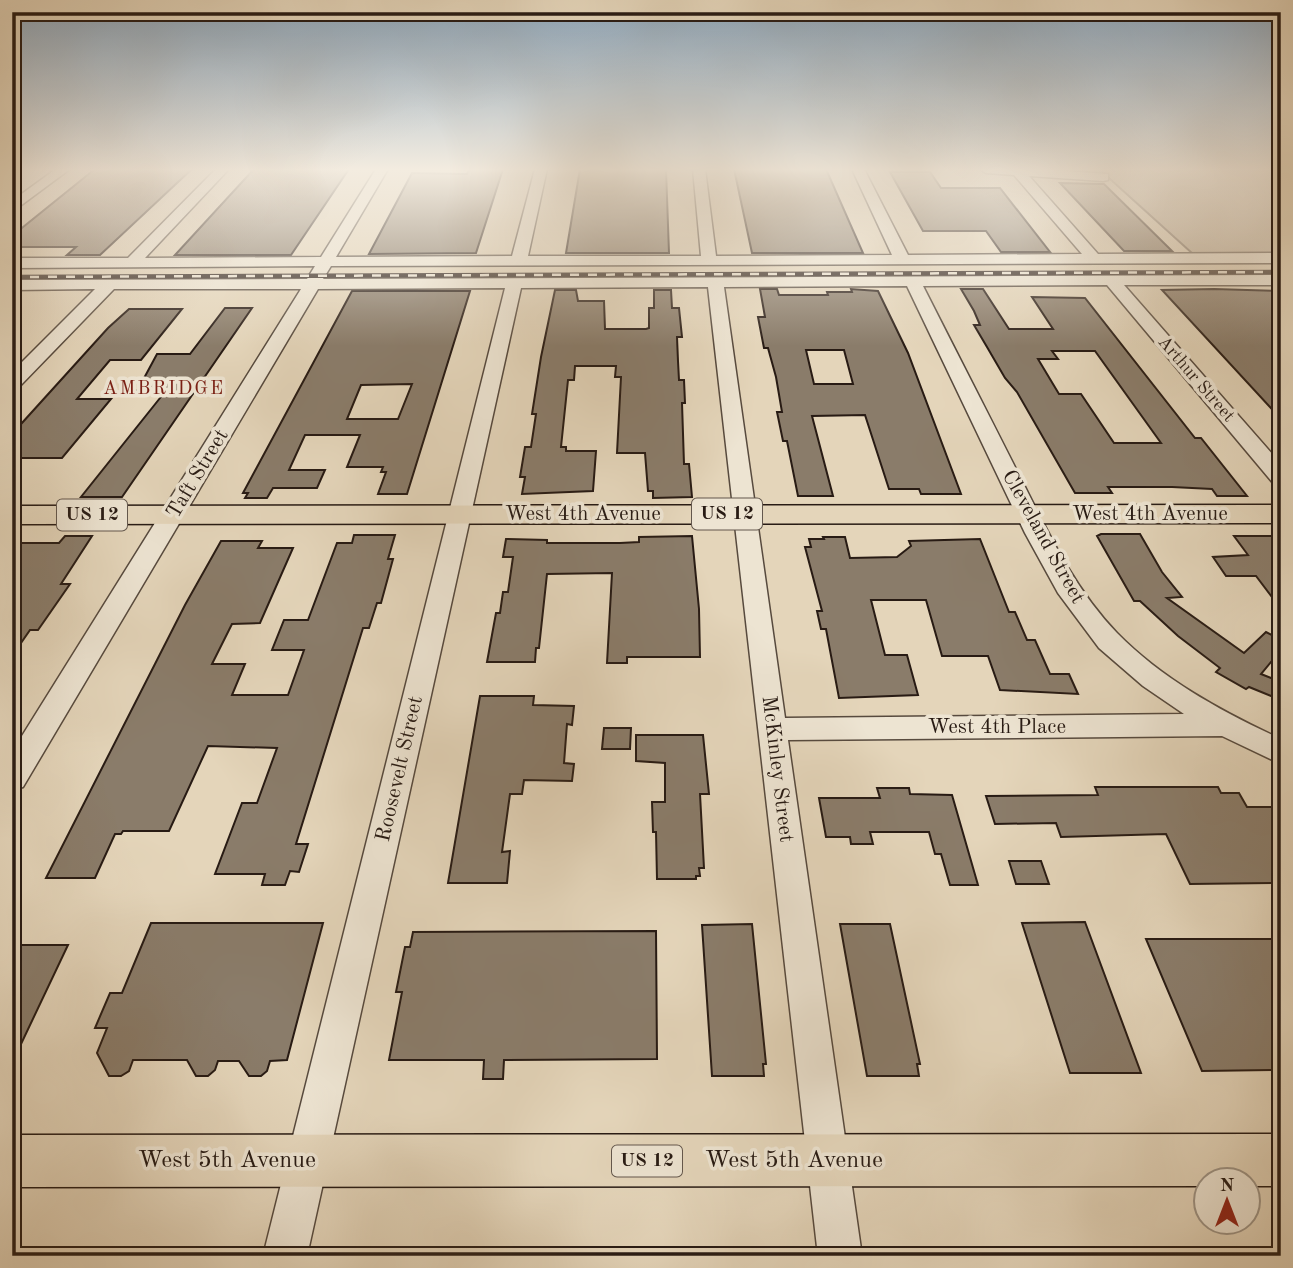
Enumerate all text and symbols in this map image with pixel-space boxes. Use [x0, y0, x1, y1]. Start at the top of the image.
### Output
street label: Arthur Street [1154, 333, 1238, 425]
district label: AMBRIDGE [103, 380, 225, 399]
street label: Taft Street [163, 426, 233, 522]
street label: Cleveland Street [998, 467, 1088, 607]
road number: US 12 [692, 499, 762, 530]
road number: US 12 [57, 500, 127, 530]
street label: West 4th Avenue [505, 504, 661, 525]
street label: West 4th Avenue [1072, 504, 1228, 525]
street label: Roosevelt Street [373, 694, 427, 844]
street label: McKinley Street [758, 694, 796, 844]
street label: West 4th Place [928, 717, 1066, 738]
road number: US 12 [612, 1146, 682, 1176]
street label: West 5th Avenue [138, 1149, 316, 1173]
street label: West 5th Avenue [705, 1149, 883, 1173]
north arrow [1192, 1166, 1262, 1236]
text: N [1220, 1177, 1235, 1196]

